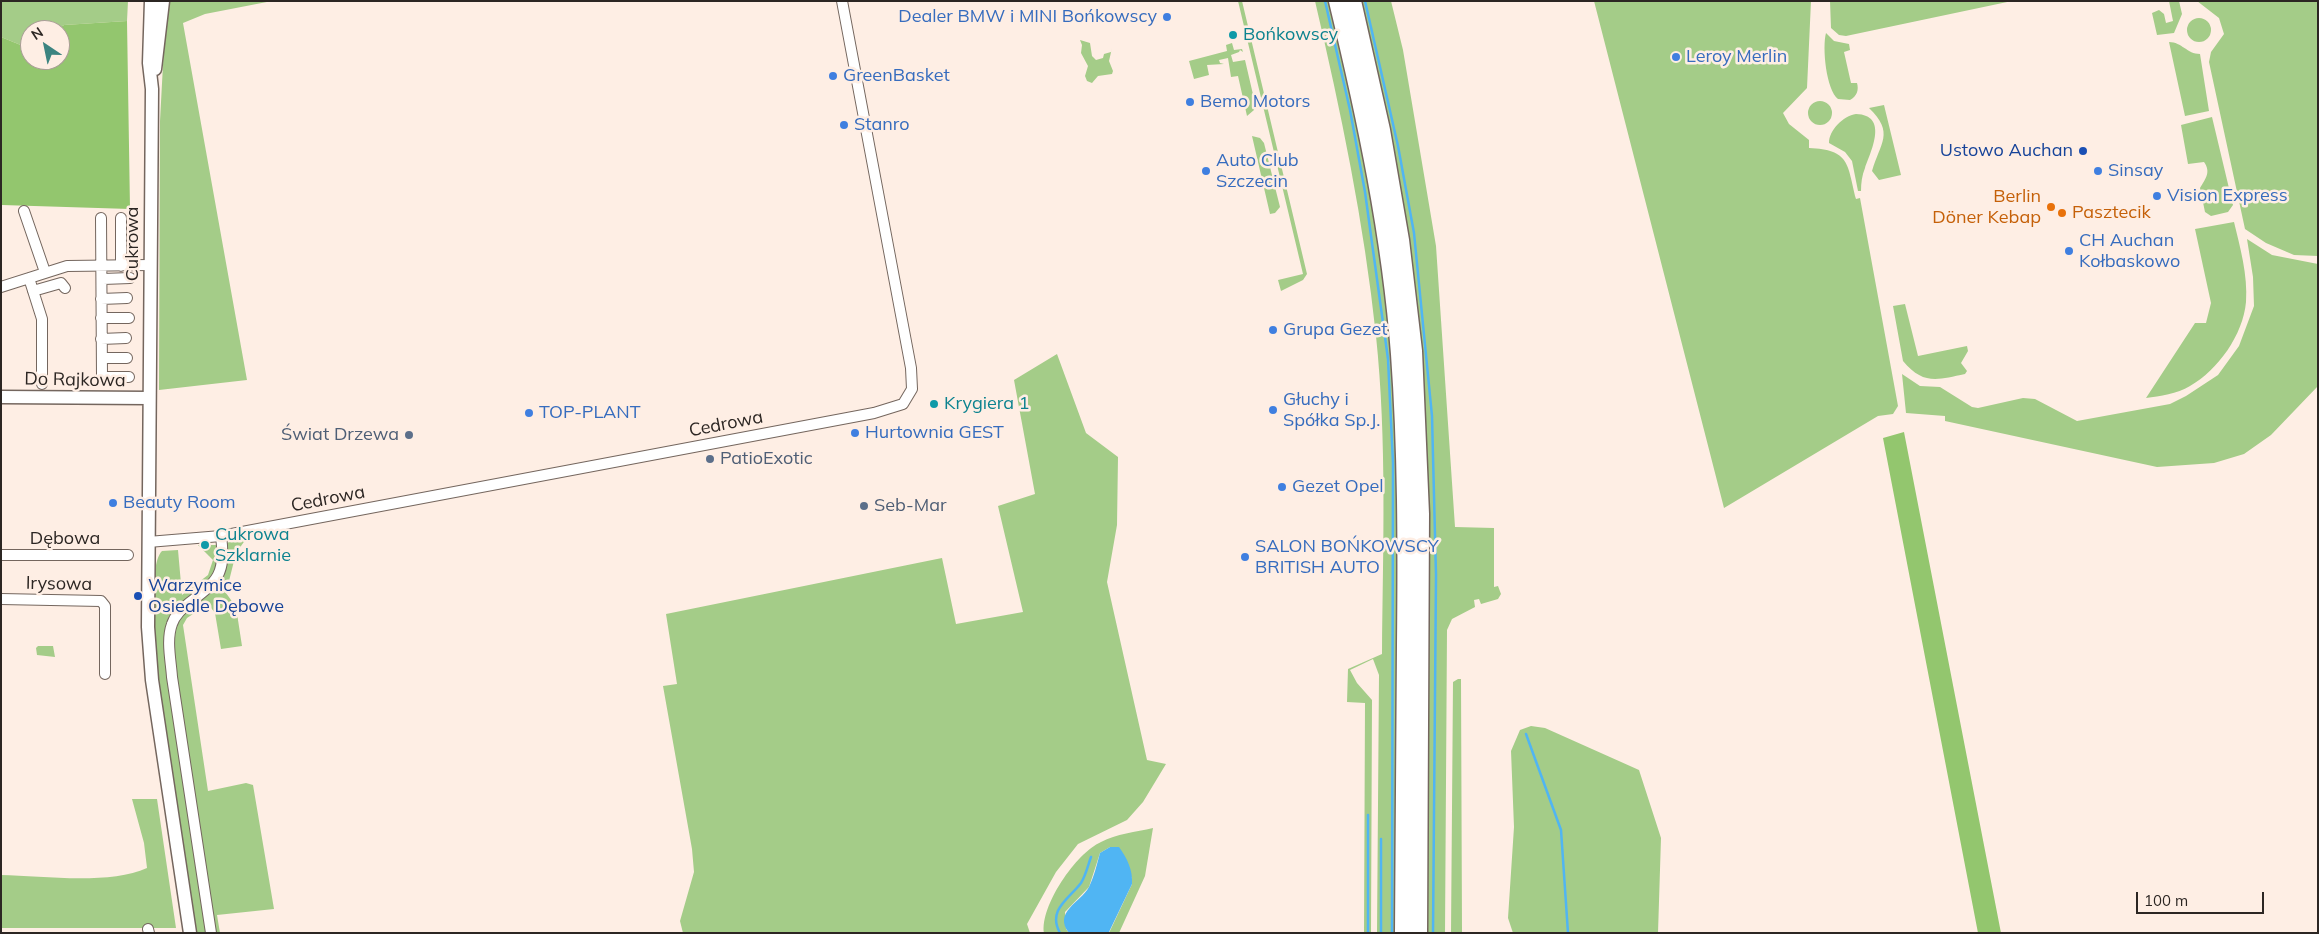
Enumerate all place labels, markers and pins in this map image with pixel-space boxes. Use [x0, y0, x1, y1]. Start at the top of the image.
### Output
place label: Dealer BMW i MINI Bońkowscy [898, 6, 1157, 28]
marker: Dealer BMW i MINI Bońkowscy [1161, 11, 1173, 23]
place label: Bońkowscy [1243, 24, 1338, 46]
marker: Bońkowscy [1227, 29, 1239, 41]
place label: Leroy Merlin [1686, 46, 1787, 68]
marker: Leroy Merlin [1670, 51, 1682, 63]
place label: GreenBasket [843, 65, 950, 87]
marker: GreenBasket [827, 70, 839, 82]
place label: Bemo Motors [1200, 91, 1310, 113]
marker: Bemo Motors [1184, 96, 1196, 108]
place label: Stanro [854, 114, 910, 136]
marker: Stanro [838, 119, 850, 131]
place label: Ustowo Auchan [1940, 140, 2073, 162]
marker: Ustowo Auchan [2077, 145, 2089, 157]
place label: Auto Club Szczecin [1216, 150, 1299, 192]
place label: Sinsay [2108, 160, 2163, 182]
marker: Auto Club Szczecin [1200, 165, 1212, 177]
marker: Sinsay [2092, 165, 2104, 177]
place label: Vision Express [2167, 185, 2288, 207]
place label: Berlin Döner Kebap [1932, 186, 2041, 228]
marker: Vision Express [2151, 190, 2163, 202]
marker: Berlin Döner Kebap [2045, 201, 2057, 213]
place label: Pasztecik [2072, 202, 2151, 224]
marker: Pasztecik [2056, 207, 2068, 219]
place label: CH Auchan Kołbaskowo [2079, 230, 2180, 272]
marker: CH Auchan Kołbaskowo [2063, 245, 2075, 257]
place label: Grupa Gezet [1283, 319, 1388, 341]
marker: Grupa Gezet [1267, 324, 1279, 336]
place label: Głuchy i Spółka Sp.J. [1283, 389, 1380, 432]
place label: Krygiera 1 [944, 393, 1030, 415]
marker: Krygiera 1 [928, 398, 940, 410]
place label: TOP-PLANT [539, 402, 641, 424]
marker: Głuchy i Spółka Sp.J. [1267, 404, 1279, 416]
marker: TOP-PLANT [523, 407, 535, 419]
place label: Hurtownia GEST [865, 422, 1004, 444]
place label: Świat Drzewa [281, 424, 399, 446]
marker: Hurtownia GEST [849, 427, 861, 439]
marker: Świat Drzewa [403, 429, 415, 441]
place label: PatioExotic [720, 448, 813, 470]
marker: PatioExotic [704, 453, 716, 465]
place label: Gezet Opel [1292, 476, 1384, 498]
marker: Gezet Opel [1276, 481, 1288, 493]
place label: Beauty Room [123, 492, 235, 514]
place label: Seb-Mar [874, 495, 947, 517]
marker: Beauty Room [107, 497, 119, 509]
marker: Seb-Mar [858, 500, 870, 512]
place label: Cukrowa Szklarnie [215, 524, 291, 566]
place label: SALON BOŃKOWSCY BRITISH AUTO [1255, 536, 1439, 578]
marker: Cukrowa Szklarnie [199, 539, 211, 551]
marker: SALON BOŃKOWSCY BRITISH AUTO [1239, 551, 1251, 563]
place label: Warzymice Osiedle Dębowe [148, 575, 284, 618]
marker: Warzymice Osiedle Dębowe [132, 590, 144, 602]

